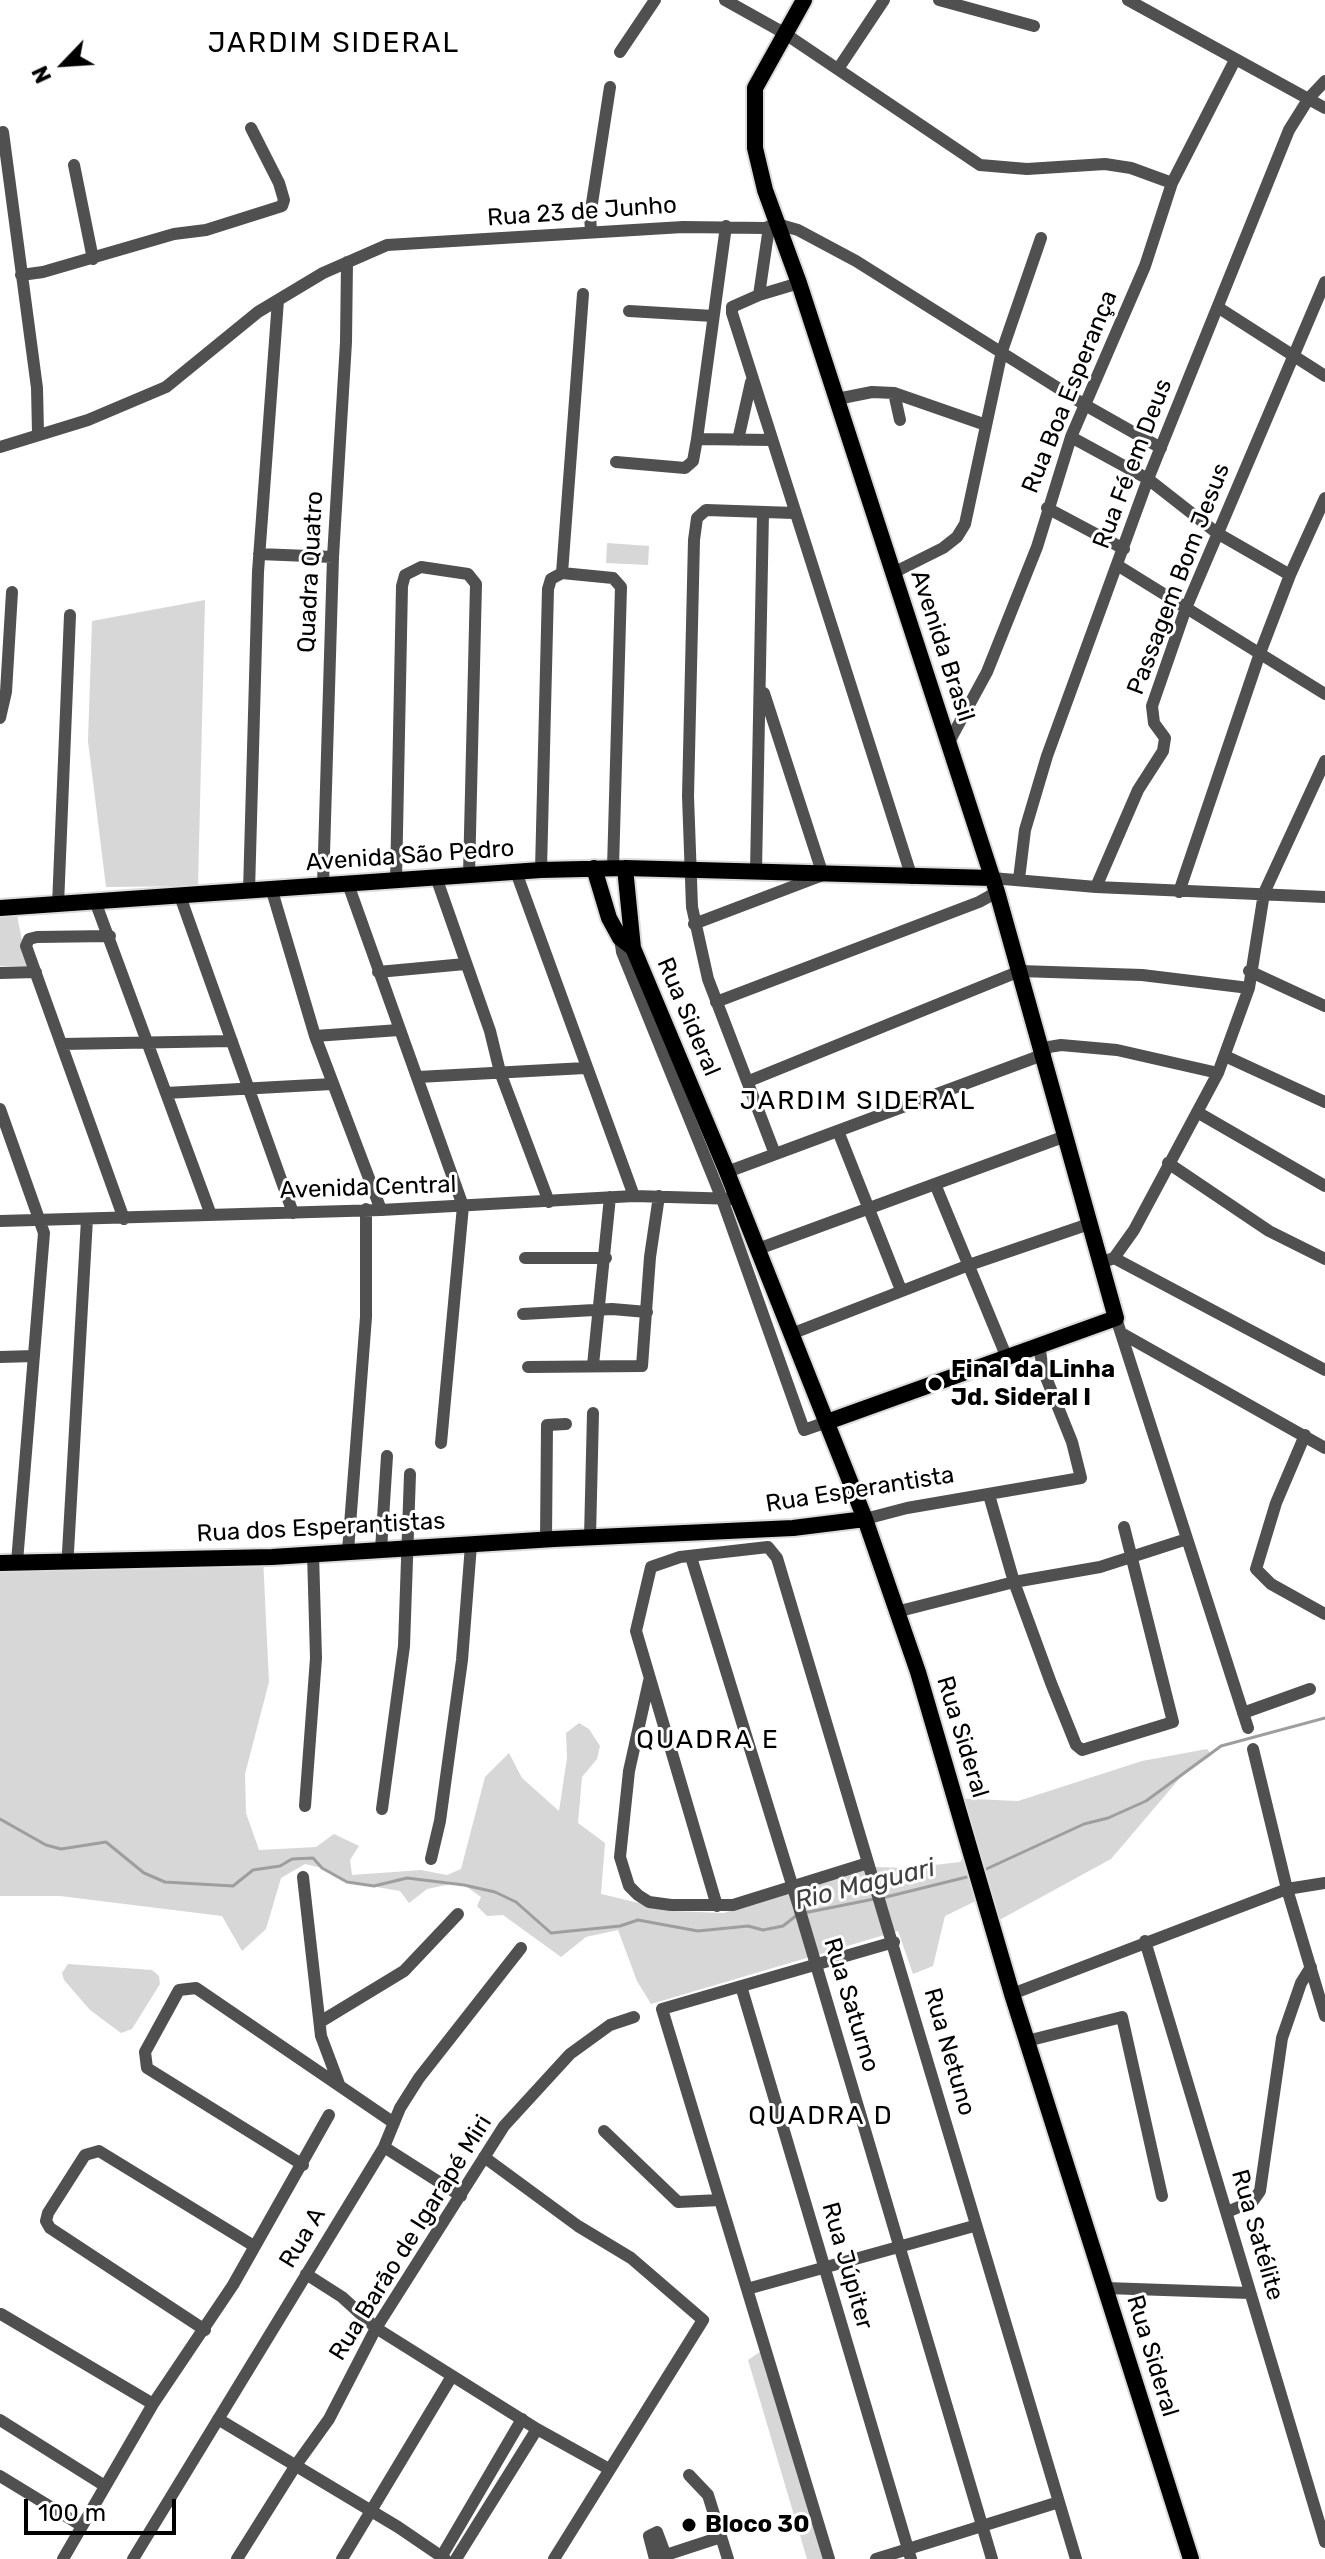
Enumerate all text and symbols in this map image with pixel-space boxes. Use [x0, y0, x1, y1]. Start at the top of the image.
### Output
north arrow [24, 24, 104, 104]
district label: JARDIM SIDERAL [208, 27, 460, 61]
text: N [26, 61, 57, 87]
street label: Rua 23 de Junho [486, 191, 678, 233]
street label: Rua Boa Esperança [1016, 286, 1124, 498]
street label: Rua Fé em Deus [1087, 375, 1179, 553]
street label: Passagem Bom Jesus [1122, 459, 1236, 699]
street label: Quadra Quatro [292, 490, 330, 654]
street label: Avenida Brasil [904, 567, 980, 725]
street label: Avenida São Pedro [305, 834, 515, 878]
street label: Rua Sideral [650, 953, 726, 1081]
district label: JARDIM SIDERAL [740, 1085, 976, 1117]
street label: Avenida Central [279, 1171, 457, 1205]
place label: Final da Linha Jd. Sideral I [951, 1356, 1115, 1412]
marker: Final da Linha Jd. Sideral I [926, 1375, 944, 1393]
street label: Rua Esperantista [764, 1461, 956, 1519]
street label: Rua dos Esperantistas [196, 1507, 446, 1549]
street label: Rua Sideral [930, 1673, 994, 1801]
district label: QUADRA E [636, 1724, 780, 1756]
water label: Rio Maguari [792, 1853, 938, 1917]
street label: Rua Saturno [817, 1935, 885, 2075]
street label: Rua Netuno [917, 1985, 981, 2119]
district label: QUADRA D [748, 2100, 894, 2132]
street label: Rua Barão de Igarapé Miri [324, 2110, 498, 2366]
street label: Rua Satélite [1225, 2166, 1289, 2304]
street label: Rua Júpiter [815, 2199, 879, 2333]
street label: Rua A [274, 2203, 332, 2273]
street label: Rua Sideral [1120, 2292, 1184, 2420]
scale bar [28, 2483, 180, 2533]
text: 100 m [38, 2499, 106, 2527]
place label: Bloco 30 [705, 2511, 809, 2539]
marker: Bloco 30 [680, 2516, 698, 2534]

